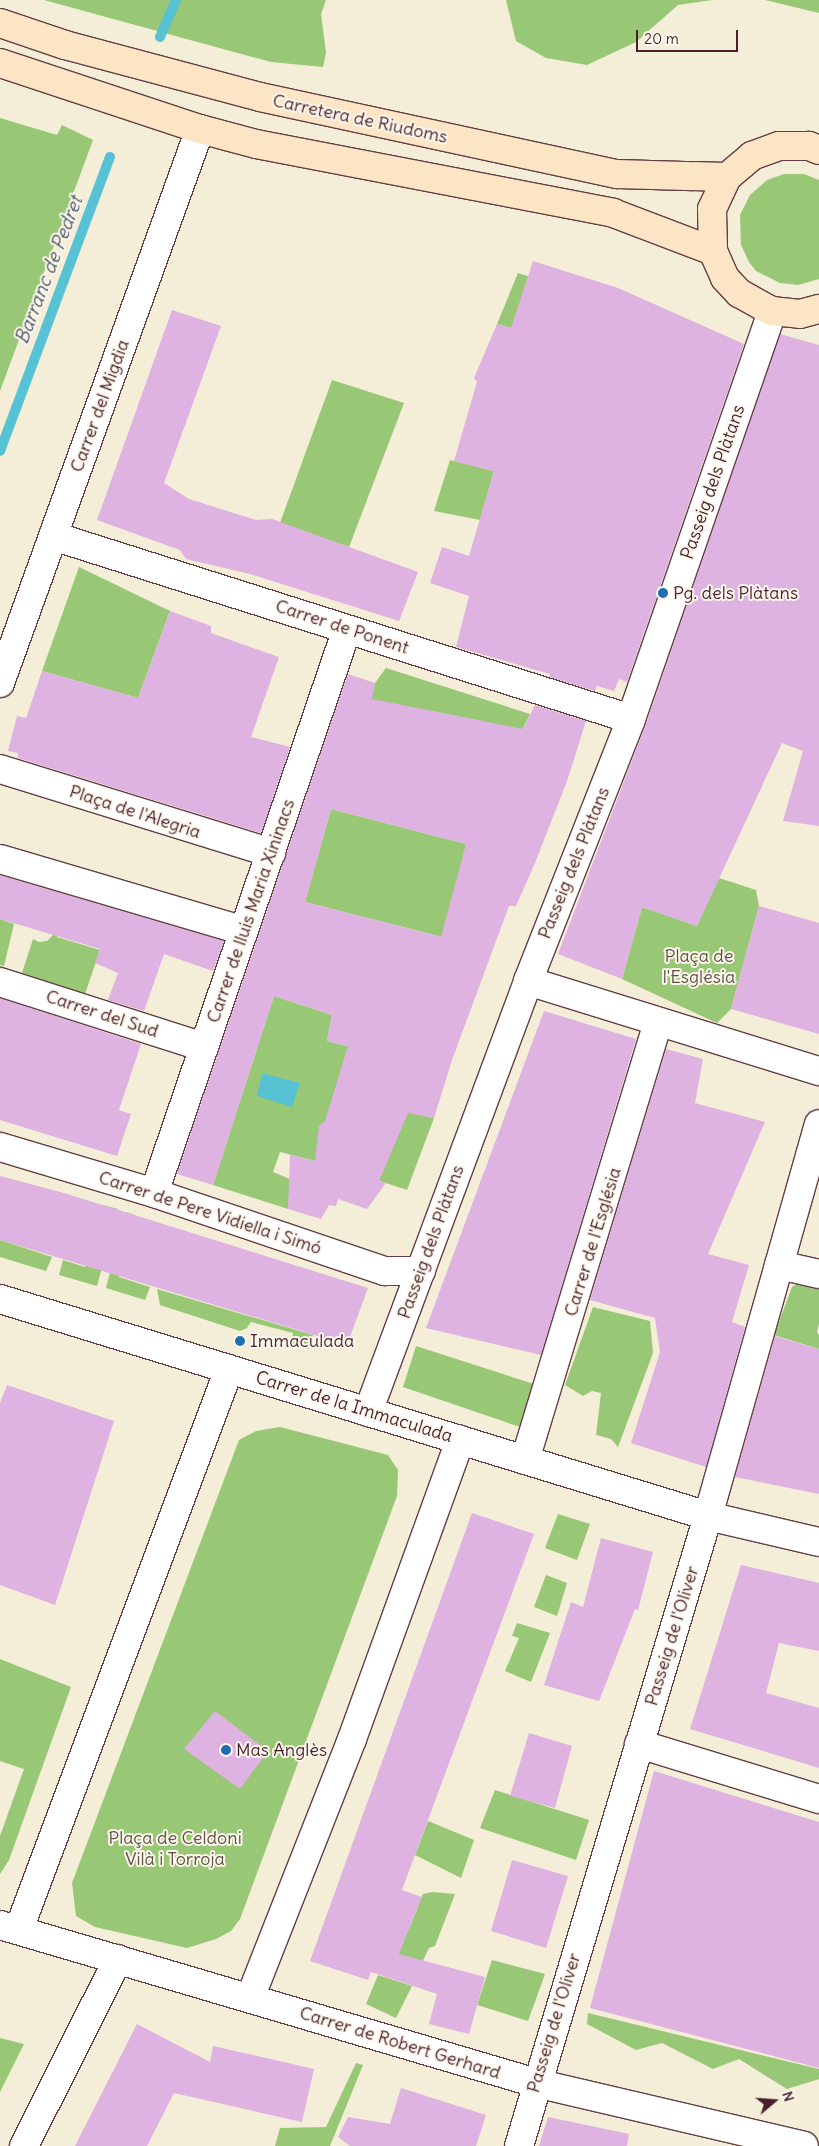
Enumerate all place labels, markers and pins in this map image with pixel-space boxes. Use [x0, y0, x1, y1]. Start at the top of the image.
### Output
place label: Pg. dels Plàtans [673, 582, 798, 604]
marker: Pg. dels Plàtans [657, 587, 669, 599]
place label: Immaculada [250, 1330, 354, 1352]
marker: Immaculada [234, 1335, 246, 1347]
place label: Mas Anglès [236, 1739, 327, 1761]
marker: Mas Anglès [220, 1744, 232, 1756]

